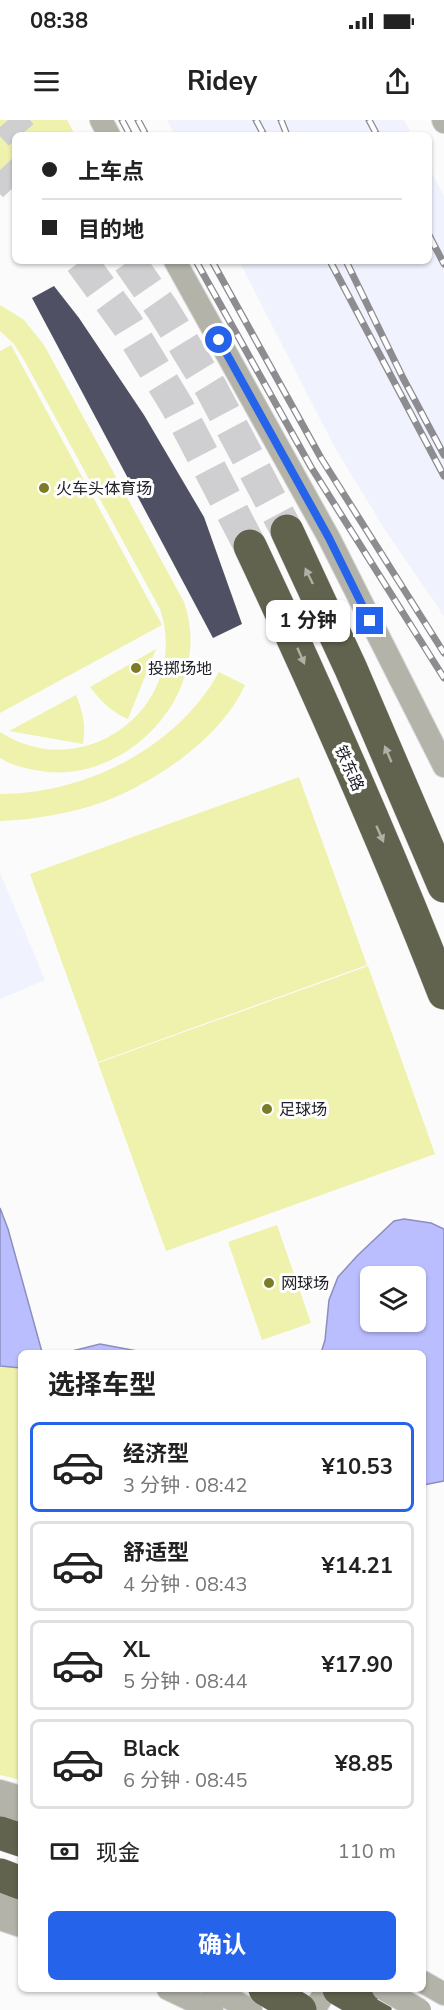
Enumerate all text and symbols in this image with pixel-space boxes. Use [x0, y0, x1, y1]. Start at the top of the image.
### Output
text: 08:38 [30, 6, 88, 36]
text: Ridey [187, 63, 257, 100]
icon: menu [30, 65, 63, 98]
icon: share [381, 65, 414, 98]
text: 上车点 [78, 157, 144, 187]
text: 目的地 [78, 215, 144, 245]
route start [205, 326, 232, 353]
place label: 火车头体育场 [56, 478, 152, 500]
marker: 火车头体育场 [37, 481, 51, 495]
one-way arrow [304, 568, 313, 585]
callout: 1 分钟 [265, 600, 349, 642]
text: 1 分钟 [279, 607, 337, 634]
route end [356, 607, 383, 634]
one-way arrow [297, 647, 306, 664]
place label: 投掷场地 [148, 658, 212, 680]
marker: 投掷场地 [129, 661, 143, 675]
street label: 铁东路 [329, 742, 369, 795]
one-way arrow [384, 746, 393, 763]
one-way arrow [375, 826, 384, 843]
place label: 足球场 [279, 1099, 327, 1121]
marker: 足球场 [260, 1102, 274, 1116]
map controls [360, 1266, 426, 1332]
button: layers [360, 1266, 426, 1332]
place label: 网球场 [281, 1273, 329, 1295]
marker: 网球场 [262, 1276, 276, 1290]
text: 选择车型 [48, 1367, 156, 1404]
text: 经济型 [123, 1439, 189, 1469]
icon: car [51, 1440, 105, 1494]
text: ¥10.53 [322, 1452, 393, 1482]
text: 3 分钟 · 08:42 [123, 1472, 248, 1499]
text: 舒适型 [123, 1538, 189, 1568]
icon: car [51, 1539, 105, 1593]
text: ¥14.21 [322, 1551, 393, 1581]
text: 4 分钟 · 08:43 [123, 1571, 248, 1598]
text: XL [123, 1635, 150, 1665]
icon: car [51, 1638, 105, 1692]
text: ¥17.90 [322, 1650, 393, 1680]
text: 5 分钟 · 08:44 [123, 1668, 248, 1695]
text: Black [123, 1734, 179, 1764]
icon: car [51, 1737, 105, 1791]
text: ¥8.85 [335, 1749, 393, 1779]
text: 6 分钟 · 08:45 [123, 1767, 248, 1794]
icon: cash [48, 1835, 81, 1868]
text: 现金 [96, 1838, 140, 1868]
text: 110 m [338, 1838, 396, 1865]
button: 确认 [48, 1911, 396, 1980]

